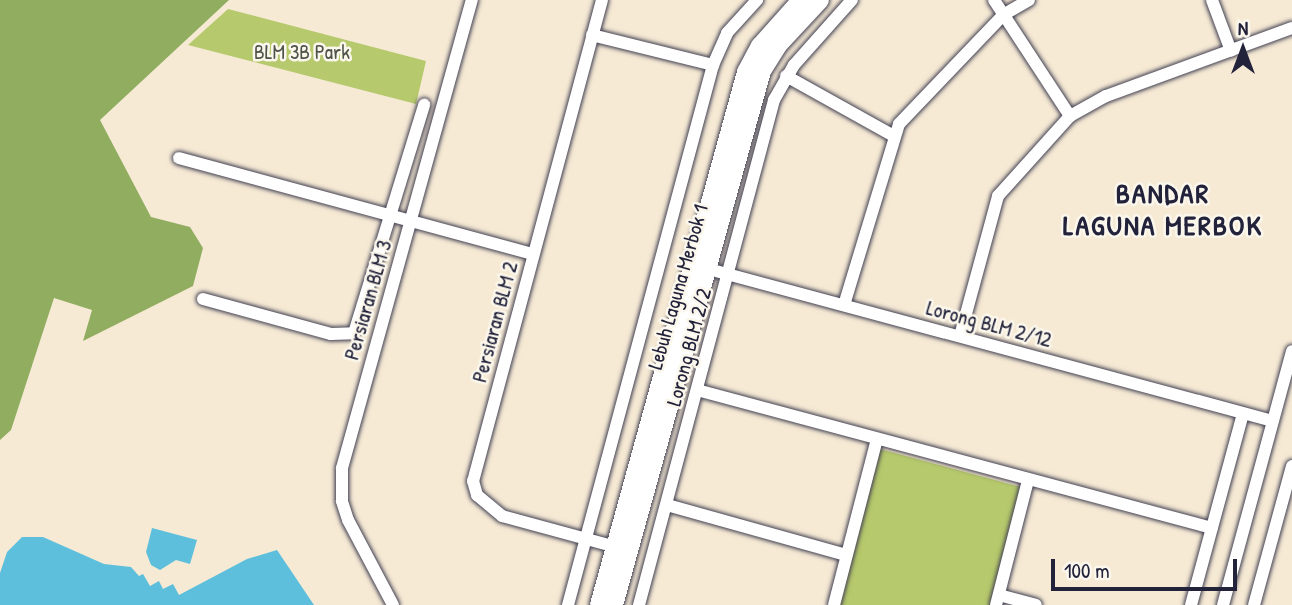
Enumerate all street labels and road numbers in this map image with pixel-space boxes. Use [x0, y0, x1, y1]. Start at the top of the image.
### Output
street label: Lebuh Laguna Merbok 1 [642, 202, 714, 372]
street label: Persiaran BLM 3 [339, 237, 397, 363]
street label: Persiaran BLM 2 [467, 259, 523, 385]
street label: Lorong BLM 2/2 [661, 285, 717, 409]
street label: Lorong BLM 2/12 [924, 295, 1054, 353]

